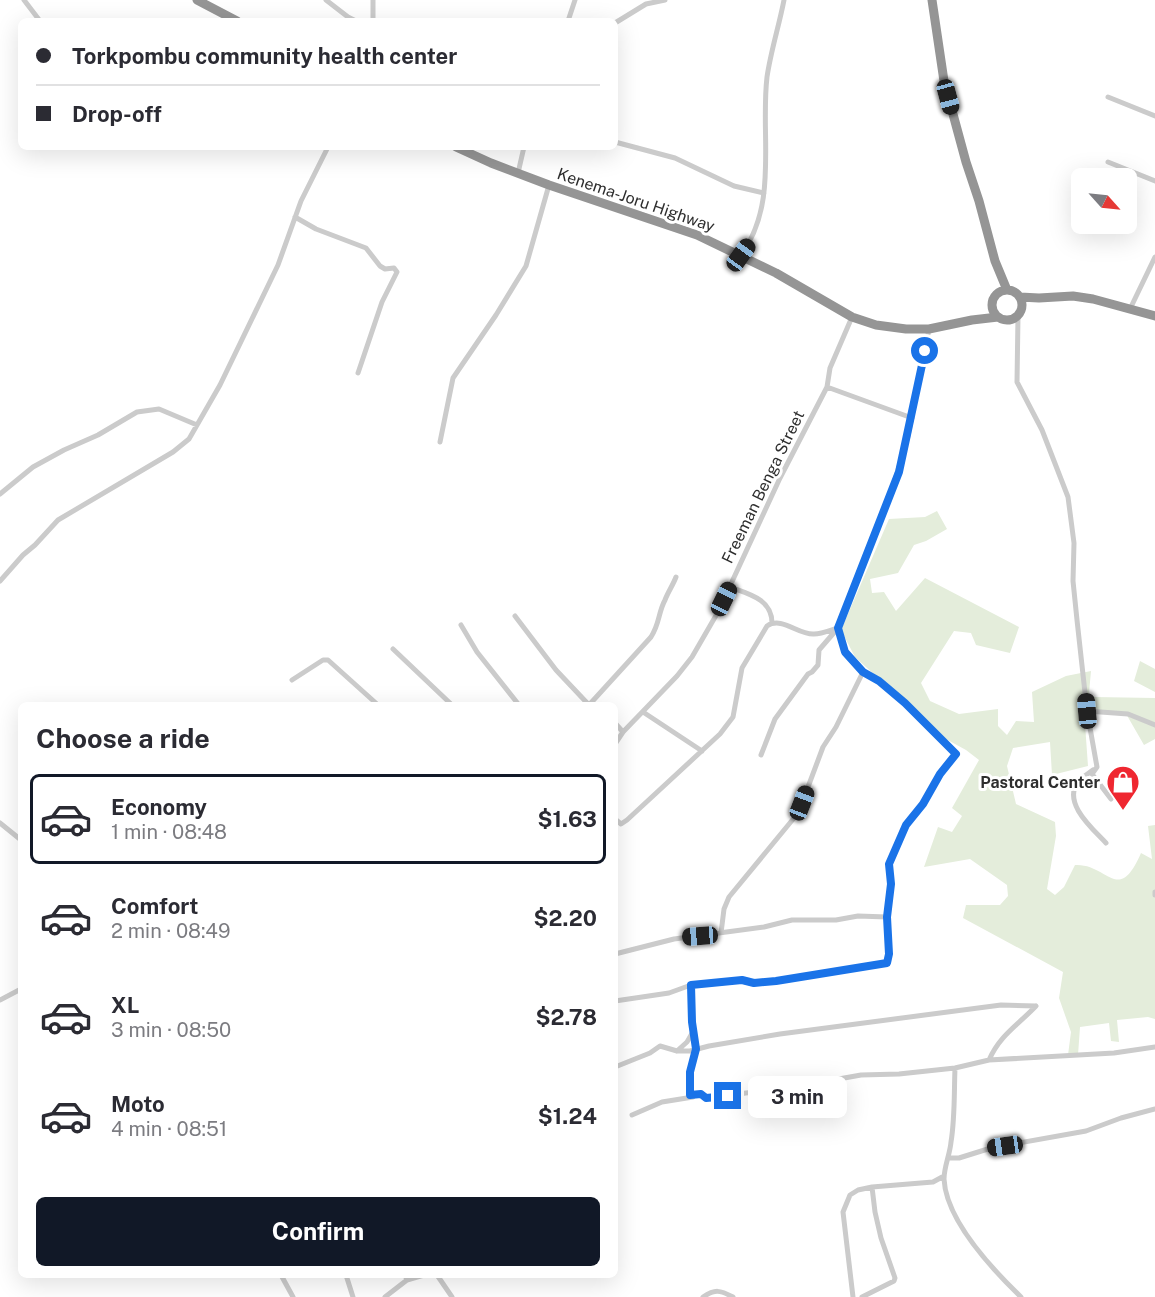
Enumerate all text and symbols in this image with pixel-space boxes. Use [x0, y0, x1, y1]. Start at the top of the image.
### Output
text: Torkpombu community health center [72, 43, 457, 69]
car [935, 77, 961, 117]
text: Drop-off [72, 101, 162, 127]
street label: Kenema-Joru Highway [555, 164, 718, 236]
north arrow [1071, 168, 1137, 234]
map controls [1071, 168, 1137, 234]
car [723, 235, 759, 275]
route start [911, 337, 938, 364]
street label: Freeman Benga Street [718, 407, 808, 567]
car [708, 579, 740, 619]
car [1076, 692, 1098, 730]
text: Choose a ride [36, 722, 210, 754]
shop icon: Pastoral Center [1105, 764, 1141, 811]
place label: Pastoral Center [980, 773, 1100, 792]
car [787, 783, 817, 823]
icon: car [39, 792, 93, 846]
text: Economy [111, 794, 207, 820]
text: $1.63 [538, 806, 597, 832]
text: 1 min · 08:48 [111, 820, 227, 844]
icon: car [39, 891, 93, 945]
text: Comfort [111, 893, 198, 919]
text: $2.20 [534, 905, 597, 931]
text: 2 min · 08:49 [111, 919, 230, 943]
car [681, 926, 719, 946]
icon: car [39, 990, 93, 1044]
text: XL [111, 992, 139, 1018]
text: $2.78 [536, 1004, 597, 1030]
text: 3 min · 08:50 [111, 1018, 231, 1042]
callout: 3 min [749, 1075, 848, 1117]
route end [714, 1082, 741, 1109]
text: 3 min [771, 1085, 824, 1109]
icon: car [39, 1089, 93, 1143]
text: Moto [111, 1091, 165, 1117]
text: $1.24 [538, 1103, 597, 1129]
text: 4 min · 08:51 [111, 1117, 227, 1141]
car [986, 1135, 1024, 1157]
button: Confirm [36, 1197, 600, 1266]

